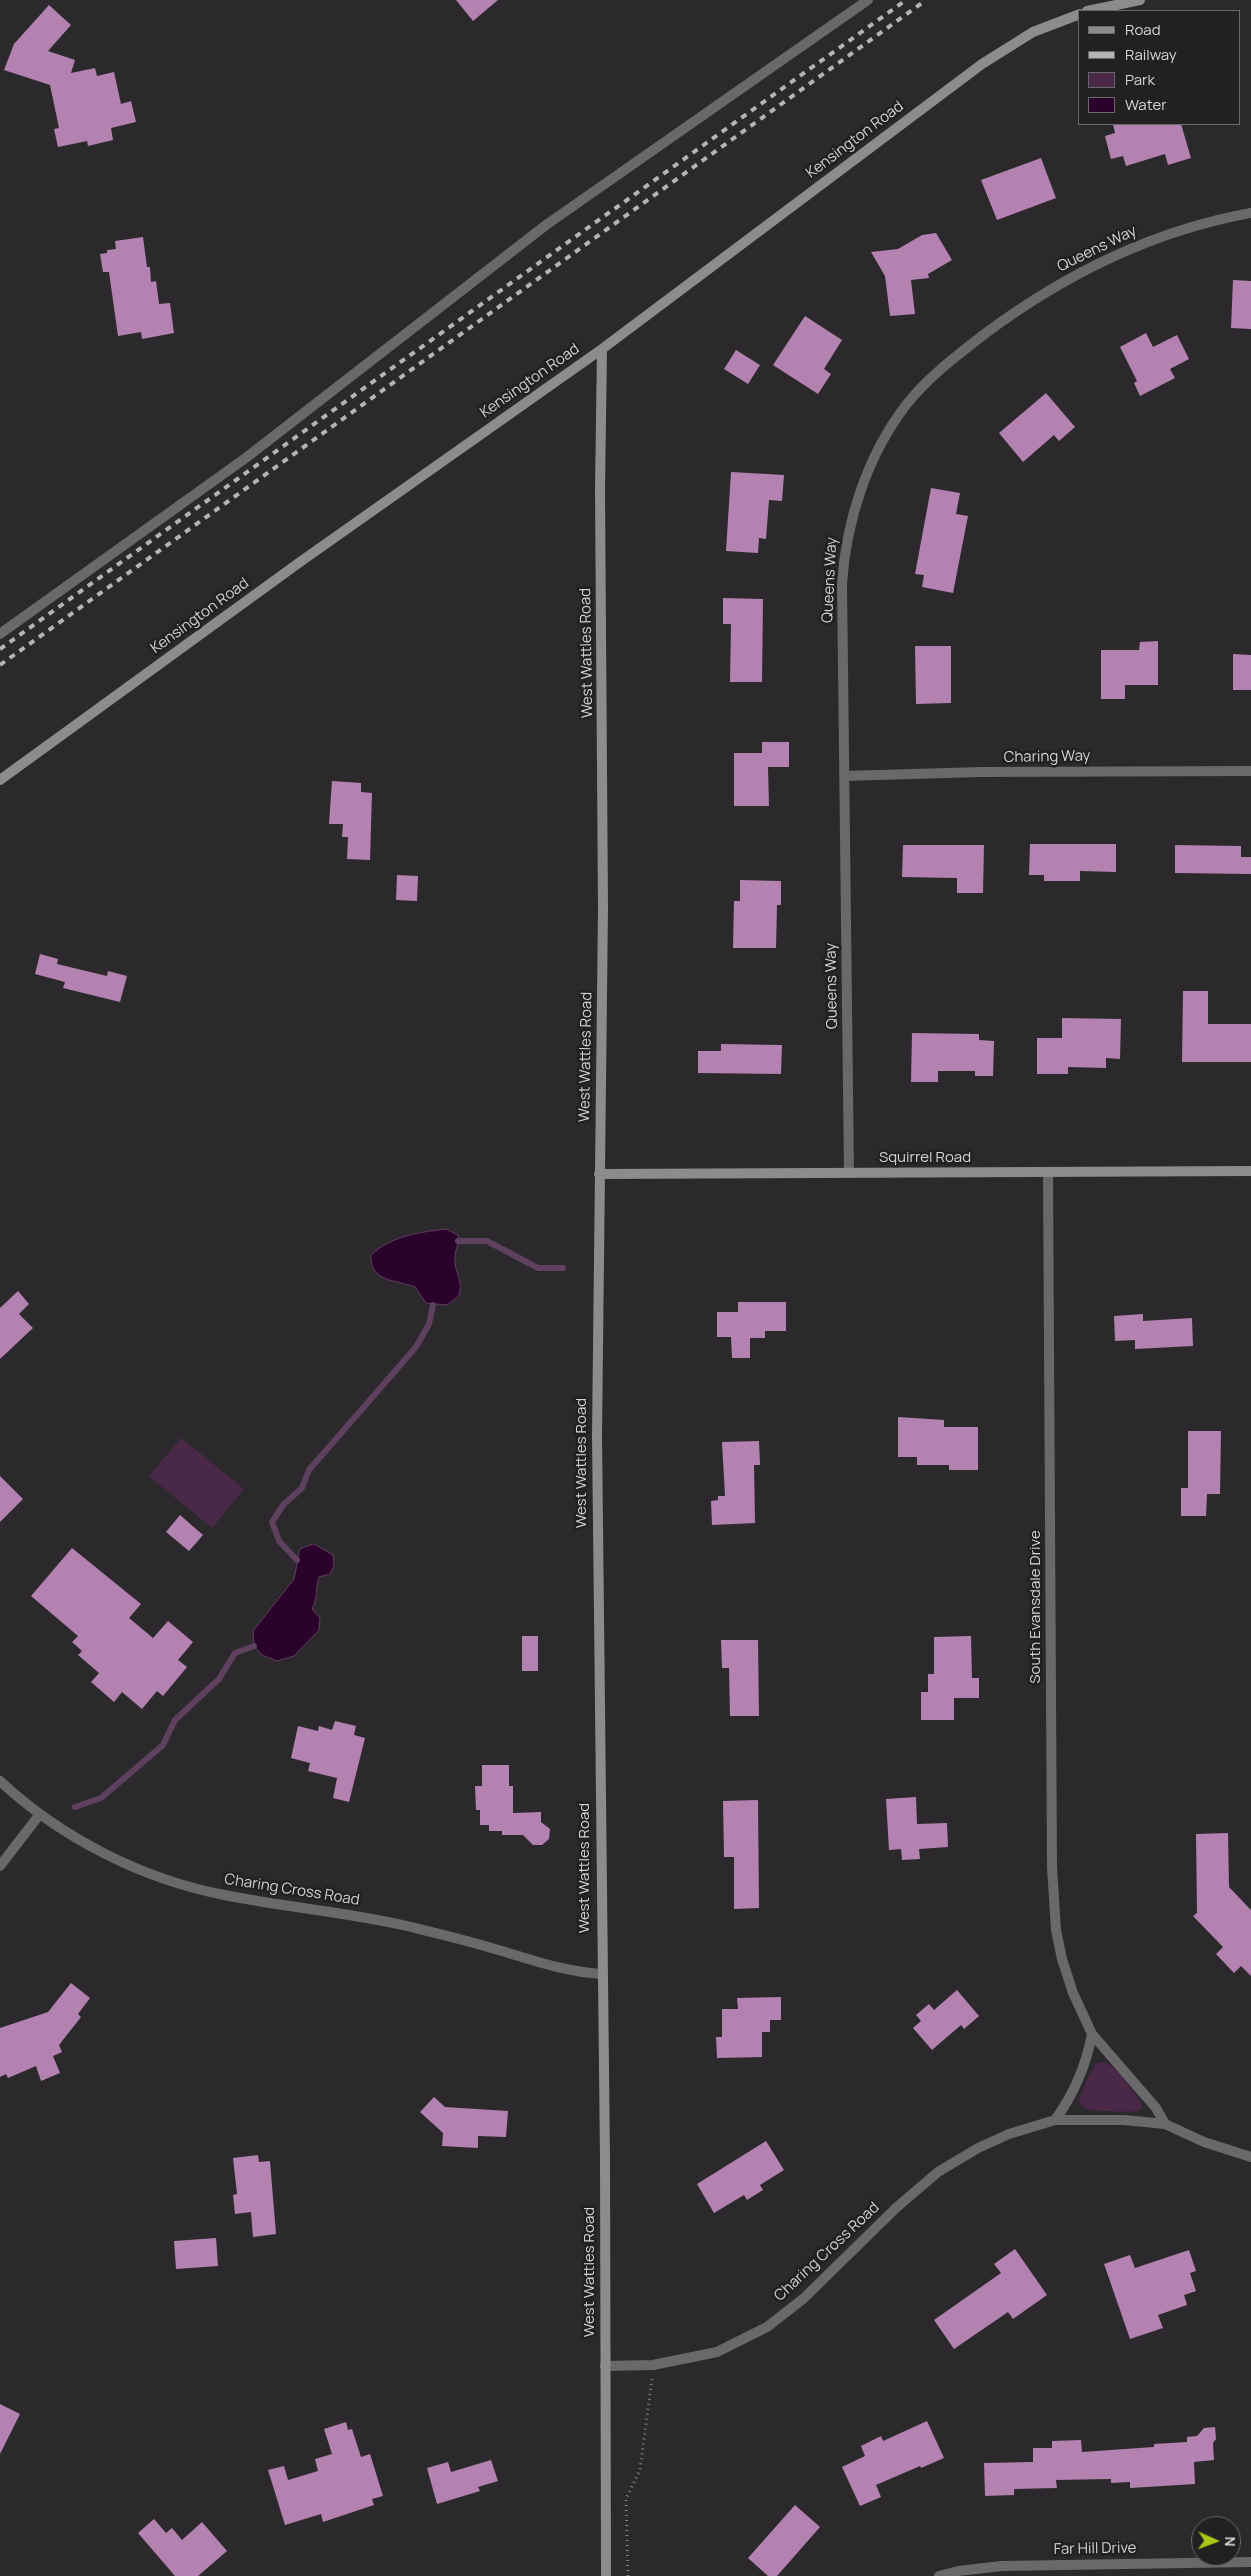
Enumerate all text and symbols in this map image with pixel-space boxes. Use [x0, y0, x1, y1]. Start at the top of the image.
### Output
legend [1078, 10, 1241, 125]
text: Road [1125, 19, 1161, 40]
text: Railway [1125, 44, 1177, 65]
text: Park [1125, 69, 1155, 90]
text: Water [1125, 94, 1167, 115]
street label: Kensington Road [803, 98, 907, 182]
street label: Queens Way [1054, 222, 1140, 276]
street label: Kensington Road [477, 340, 583, 422]
street label: Queens Way [819, 537, 841, 623]
street label: Kensington Road [147, 574, 253, 658]
street label: West Wattles Road [577, 588, 597, 718]
street label: Charing Way [1003, 747, 1091, 767]
street label: Queens Way [822, 943, 842, 1029]
street label: West Wattles Road [576, 992, 596, 1122]
street label: Squirrel Road [879, 1149, 971, 1167]
street label: West Wattles Road [573, 1398, 591, 1528]
street label: South Evansdale Drive [1027, 1530, 1045, 1684]
street label: West Wattles Road [576, 1803, 594, 1933]
street label: Charing Cross Road [223, 1870, 361, 1910]
street label: Charing Cross Road [771, 2199, 883, 2305]
street label: West Wattles Road [581, 2207, 599, 2337]
north arrow [1191, 2516, 1241, 2566]
text: N [1221, 2536, 1240, 2547]
street label: Far Hill Drive [1053, 2539, 1137, 2559]

